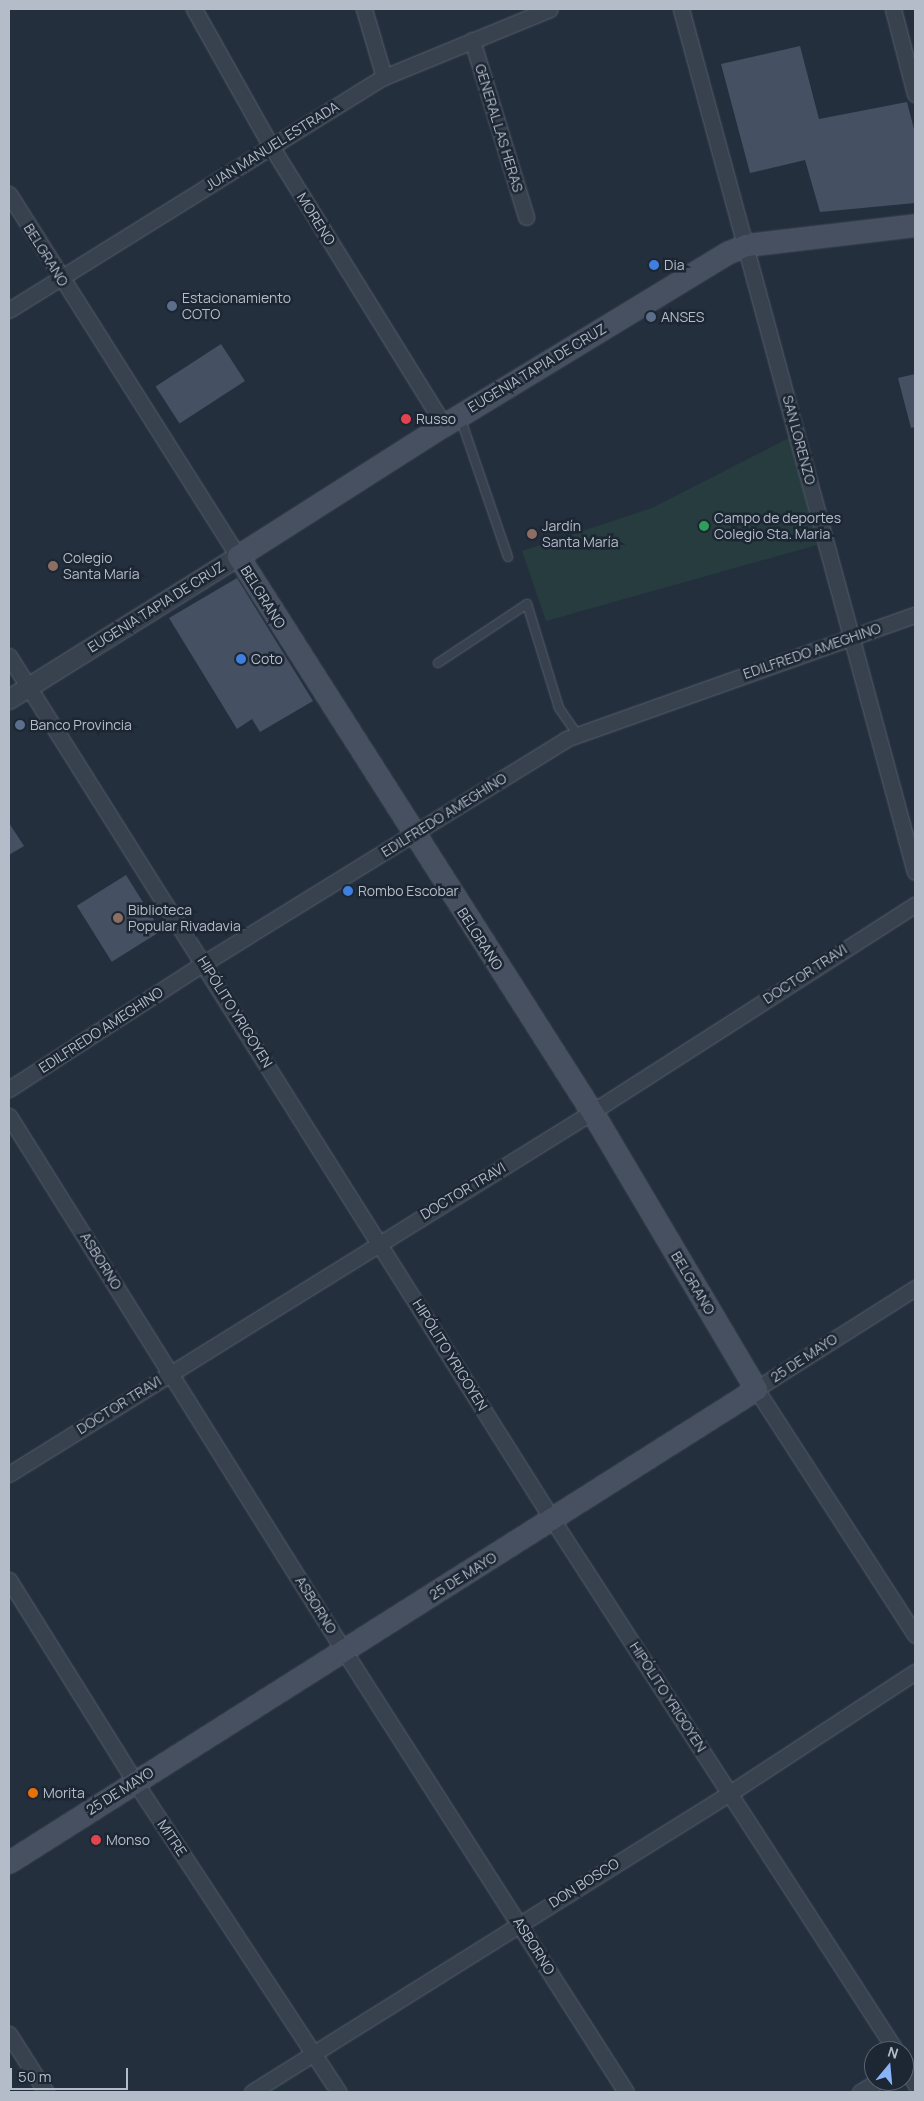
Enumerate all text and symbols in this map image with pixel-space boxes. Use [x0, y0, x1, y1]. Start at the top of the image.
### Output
street label: GENERAL LAS HERAS [471, 62, 527, 194]
street label: JUAN MANUEL ESTRADA [202, 98, 342, 194]
street label: MORENO [293, 190, 339, 248]
street label: BELGRANO [20, 221, 72, 289]
place label: Dia [664, 257, 684, 273]
marker: Dia [648, 259, 660, 271]
place label: Estacionamiento COTO [182, 290, 291, 322]
marker: Estacionamiento COTO [166, 300, 178, 312]
place label: ANSES [661, 309, 704, 325]
marker: ANSES [645, 311, 657, 323]
street label: EUGENIA TAPIA DE CRUZ [465, 320, 609, 416]
street label: SAN LORENZO [779, 393, 819, 487]
place label: Russo [416, 411, 456, 427]
marker: Russo [400, 413, 412, 425]
place label: Campo de deportes Colegio Sta. Maria [714, 510, 841, 542]
place label: Jardín Santa María [542, 518, 619, 550]
marker: Campo de deportes Colegio Sta. Maria [698, 520, 710, 532]
marker: Jardín Santa María [526, 528, 538, 540]
place label: Colegio Santa María [63, 550, 140, 582]
street label: EUGENIA TAPIA DE CRUZ [85, 558, 227, 656]
marker: Colegio Santa María [47, 560, 59, 572]
street label: BELGRANO [237, 563, 289, 631]
street label: EDILFREDO AMEGHINO [741, 620, 883, 682]
place label: Coto [251, 651, 283, 667]
marker: Coto [235, 653, 247, 665]
place label: Banco Provincia [30, 717, 132, 733]
marker: Banco Provincia [14, 719, 26, 731]
street label: EDILFREDO AMEGHINO [378, 770, 510, 860]
place label: Rombo Escobar [358, 883, 459, 899]
marker: Rombo Escobar [342, 885, 354, 897]
place label: Biblioteca Popular Rivadavia [128, 902, 241, 934]
street label: BELGRANO [454, 905, 506, 973]
marker: Biblioteca Popular Rivadavia [112, 912, 124, 924]
street label: DOCTOR TRAVI [760, 941, 850, 1007]
street label: HIPÓLITO YRIGOYEN [194, 953, 276, 1071]
street label: EDILFREDO AMEGHINO [36, 984, 166, 1076]
street label: DOCTOR TRAVI [417, 1159, 509, 1223]
street label: ASBORNO [77, 1229, 125, 1293]
street label: BELGRANO [668, 1248, 718, 1318]
street label: HIPÓLITO YRIGOYEN [409, 1296, 491, 1414]
street label: 25 DE MAYO [767, 1330, 841, 1386]
street label: DOCTOR TRAVI [74, 1372, 164, 1438]
street label: 25 DE MAYO [426, 1549, 500, 1603]
street label: ASBORNO [292, 1573, 340, 1637]
street label: HIPÓLITO YRIGOYEN [626, 1639, 710, 1755]
street label: 25 DE MAYO [83, 1764, 157, 1818]
place label: Morita [43, 1785, 85, 1801]
marker: Morita [27, 1787, 39, 1799]
street label: MITRE [154, 1817, 190, 1859]
place label: Monso [106, 1832, 150, 1848]
marker: Monso [90, 1834, 102, 1846]
street label: DON BOSCO [546, 1855, 622, 1911]
street label: ASBORNO [510, 1914, 558, 1978]
north arrow [864, 2041, 914, 2091]
text: N [886, 2042, 901, 2063]
scale bar [12, 2058, 130, 2090]
text: 50 m [18, 2066, 52, 2087]

